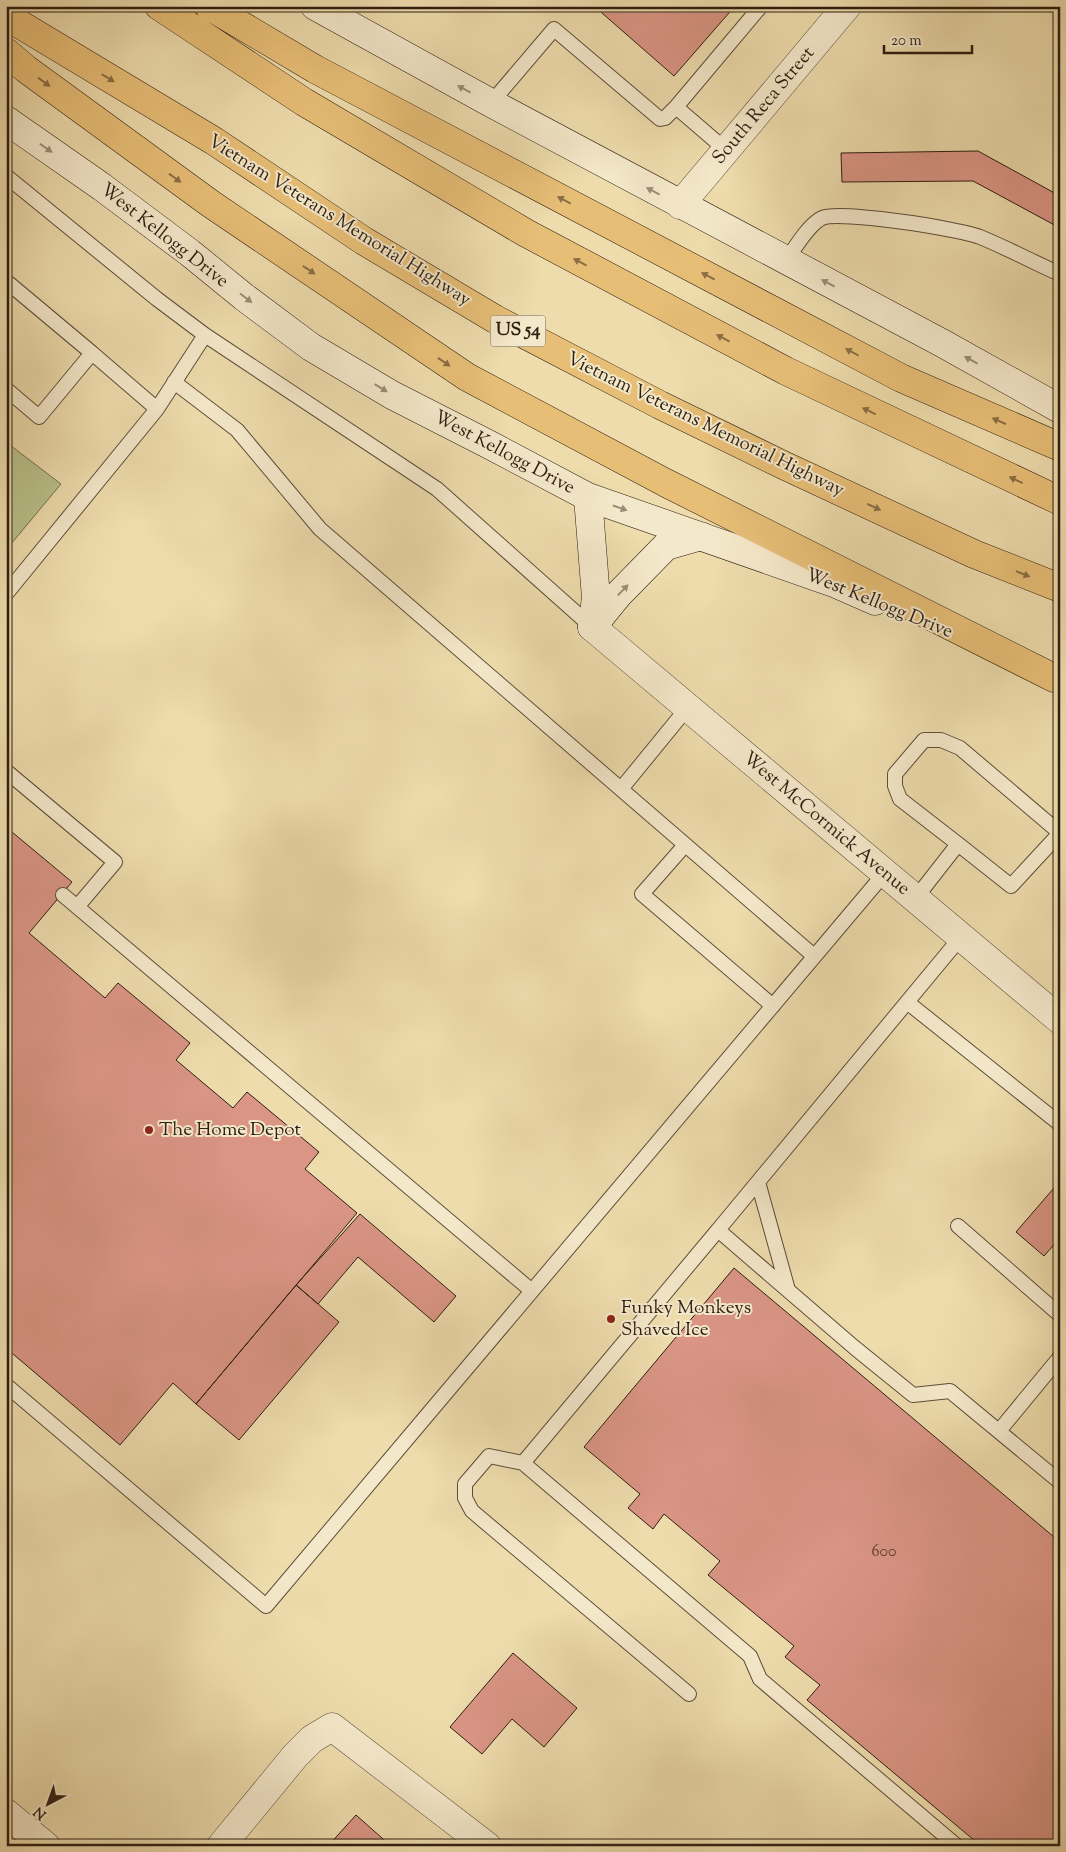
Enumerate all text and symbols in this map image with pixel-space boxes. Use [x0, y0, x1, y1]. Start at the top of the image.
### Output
scale bar [884, 22, 971, 54]
text: 20 m [891, 31, 922, 52]
street label: South Reca Street [706, 41, 822, 171]
one-way arrow [101, 73, 114, 82]
one-way arrow [37, 77, 50, 88]
one-way arrow [457, 84, 471, 93]
street label: Vietnam Veterans Memorial Highway [202, 128, 476, 314]
one-way arrow [39, 143, 53, 153]
one-way arrow [168, 173, 182, 183]
street label: West Kellogg Drive [94, 177, 234, 295]
one-way arrow [647, 186, 660, 195]
one-way arrow [558, 196, 571, 205]
one-way arrow [573, 258, 587, 266]
one-way arrow [302, 265, 316, 275]
one-way arrow [701, 272, 715, 280]
one-way arrow [821, 279, 835, 287]
one-way arrow [239, 293, 252, 304]
road number: US 54 [490, 316, 546, 346]
one-way arrow [716, 334, 731, 342]
street label: Vietnam Veterans Memorial Highway [562, 346, 849, 504]
one-way arrow [845, 348, 859, 356]
one-way arrow [965, 355, 978, 364]
one-way arrow [437, 357, 450, 366]
one-way arrow [374, 384, 387, 393]
street label: West Kellogg Drive [428, 404, 580, 502]
one-way arrow [862, 406, 876, 414]
one-way arrow [992, 416, 1006, 424]
one-way arrow [1008, 476, 1023, 485]
one-way arrow [867, 503, 882, 512]
one-way arrow [612, 505, 627, 512]
street label: West Kellogg Drive [801, 562, 957, 646]
one-way arrow [1016, 570, 1030, 578]
one-way arrow [617, 584, 629, 596]
street label: West McCormick Avenue [736, 746, 916, 902]
place label: The Home Depot [159, 1117, 302, 1144]
marker: The Home Depot [143, 1124, 155, 1136]
place label: Funky Monkeys Shaved Ice [621, 1295, 751, 1344]
marker: Funky Monkeys Shaved Ice [605, 1313, 617, 1325]
house number: 600 [872, 1541, 896, 1564]
north arrow [22, 1780, 72, 1830]
text: N [30, 1801, 52, 1824]

